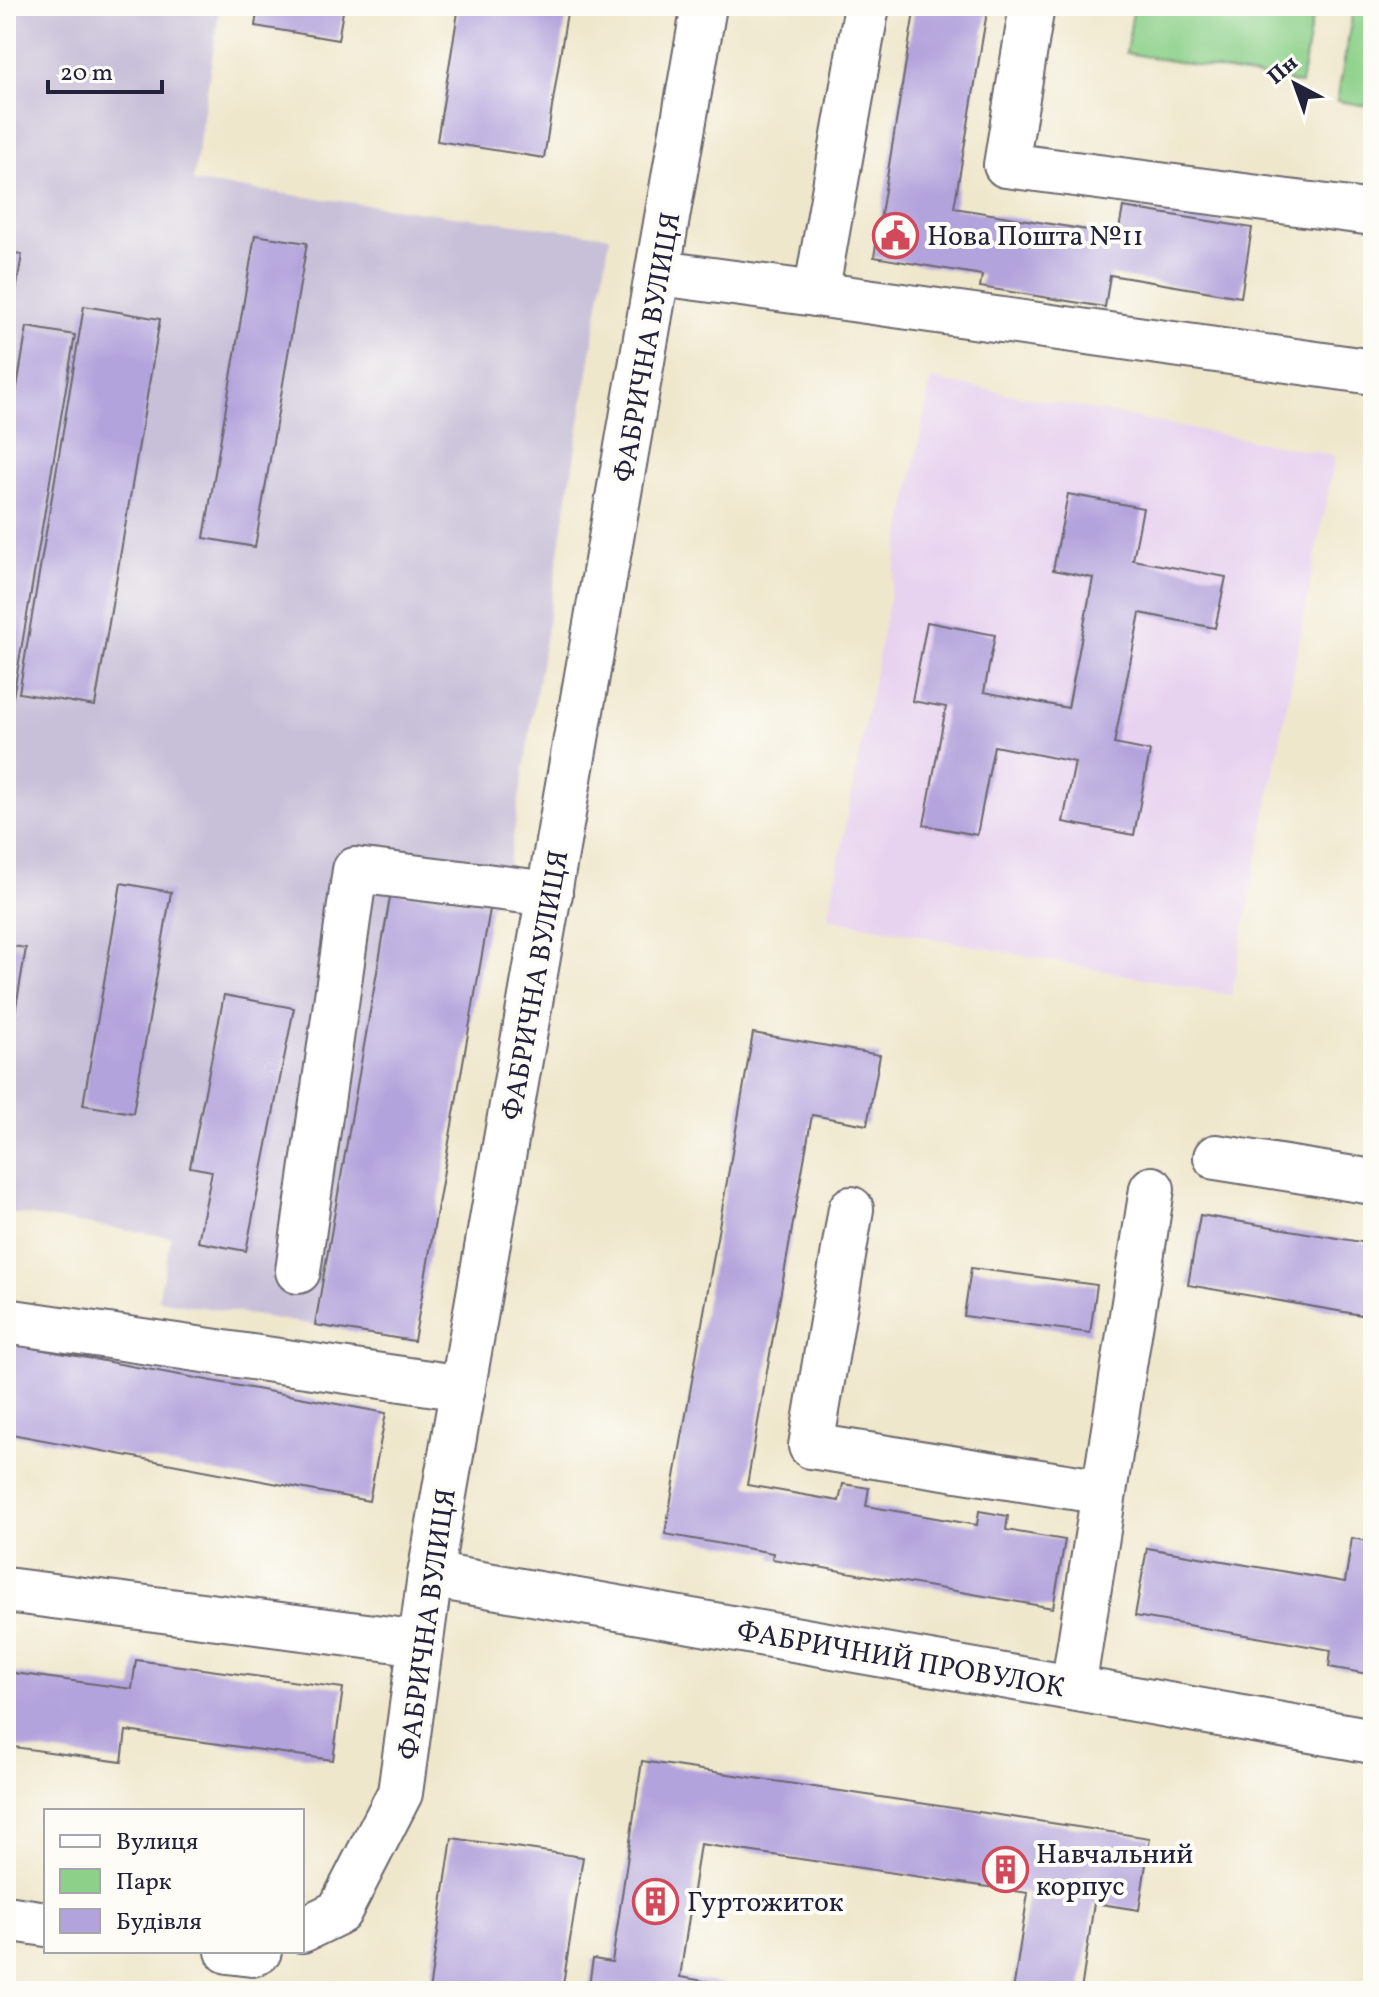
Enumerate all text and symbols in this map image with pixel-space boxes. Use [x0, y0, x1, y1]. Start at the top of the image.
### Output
scale bar [48, 44, 162, 94]
north arrow [1255, 44, 1335, 124]
text: Пн [1262, 49, 1305, 93]
text: 20 m [60, 57, 113, 91]
street label: ФАБРИЧНА ВУЛИЦЯ [605, 209, 691, 486]
public building icon: Нова Пошта №11 [872, 211, 920, 259]
place label: Нова Пошта №11 [927, 218, 1144, 257]
street label: ФАБРИЧНА ВУЛИЦЯ [493, 847, 579, 1124]
street label: ФАБРИЧНА ВУЛИЦЯ [390, 1486, 467, 1763]
street label: ФАБРИЧНИЙ ПРОВУЛОК [734, 1612, 1067, 1708]
legend [44, 1809, 304, 1953]
text: Вулиця [116, 1826, 198, 1860]
place label: Навчальний корпус [1036, 1836, 1193, 1907]
building icon: Навчальний корпус [981, 1845, 1029, 1893]
text: Парк [116, 1866, 172, 1900]
building icon: Гуртожиток [632, 1877, 680, 1925]
place label: Гуртожиток [687, 1884, 844, 1923]
text: Будівля [116, 1906, 202, 1940]

